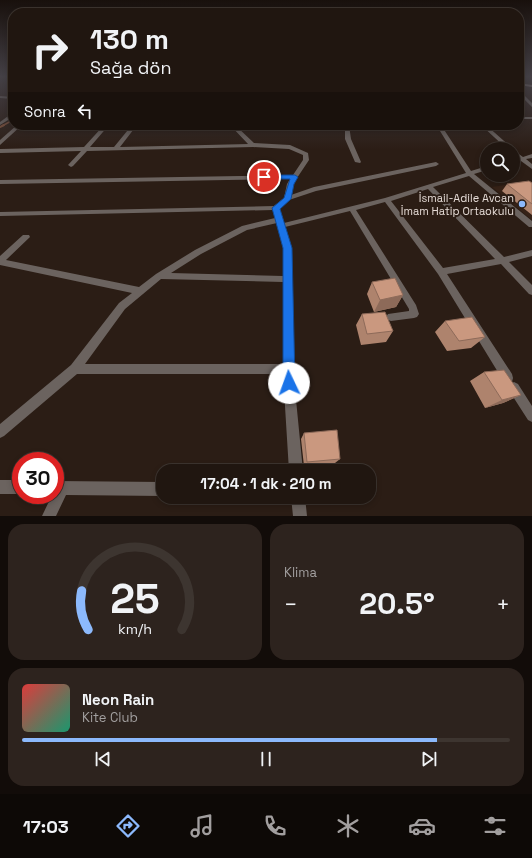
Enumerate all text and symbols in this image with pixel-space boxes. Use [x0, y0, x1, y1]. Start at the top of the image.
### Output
text: 130 m [90, 21, 169, 57]
icon: right [24, 24, 76, 76]
text: Sağa dön [90, 56, 171, 79]
icon: left [74, 100, 96, 122]
text: Sonra [24, 102, 66, 121]
map controls [480, 142, 520, 182]
button: search [480, 142, 520, 182]
pin [247, 160, 281, 194]
icon: arrive [253, 166, 275, 188]
place label: İsmail-Adile Avcan İmam Hatip Ortaokulu [401, 191, 514, 218]
marker: İsmail-Adile Avcan İmam Hatip Ortaokulu [517, 199, 527, 209]
position arrow [268, 362, 310, 404]
speed limit sign: 30 [12, 452, 64, 504]
text: 17:04 · 1 dk · 210 m [200, 474, 332, 493]
text: Klima [284, 564, 317, 581]
text: 25 [110, 572, 160, 625]
text: 20.5° [359, 584, 435, 623]
text: − [284, 590, 298, 618]
text: + [496, 590, 510, 618]
text: km/h [118, 620, 152, 638]
text: Neon Rain [82, 690, 154, 709]
text: Kite Club [82, 709, 138, 726]
icon: previous [92, 748, 114, 770]
icon: pause [255, 748, 277, 770]
icon: next [418, 748, 440, 770]
icon: directions [114, 812, 142, 840]
icon: music [188, 812, 216, 840]
icon: phone [261, 812, 289, 840]
icon: climate [334, 812, 362, 840]
icon: car [408, 812, 436, 840]
icon: filters [481, 812, 509, 840]
text: 17:03 [23, 815, 69, 838]

